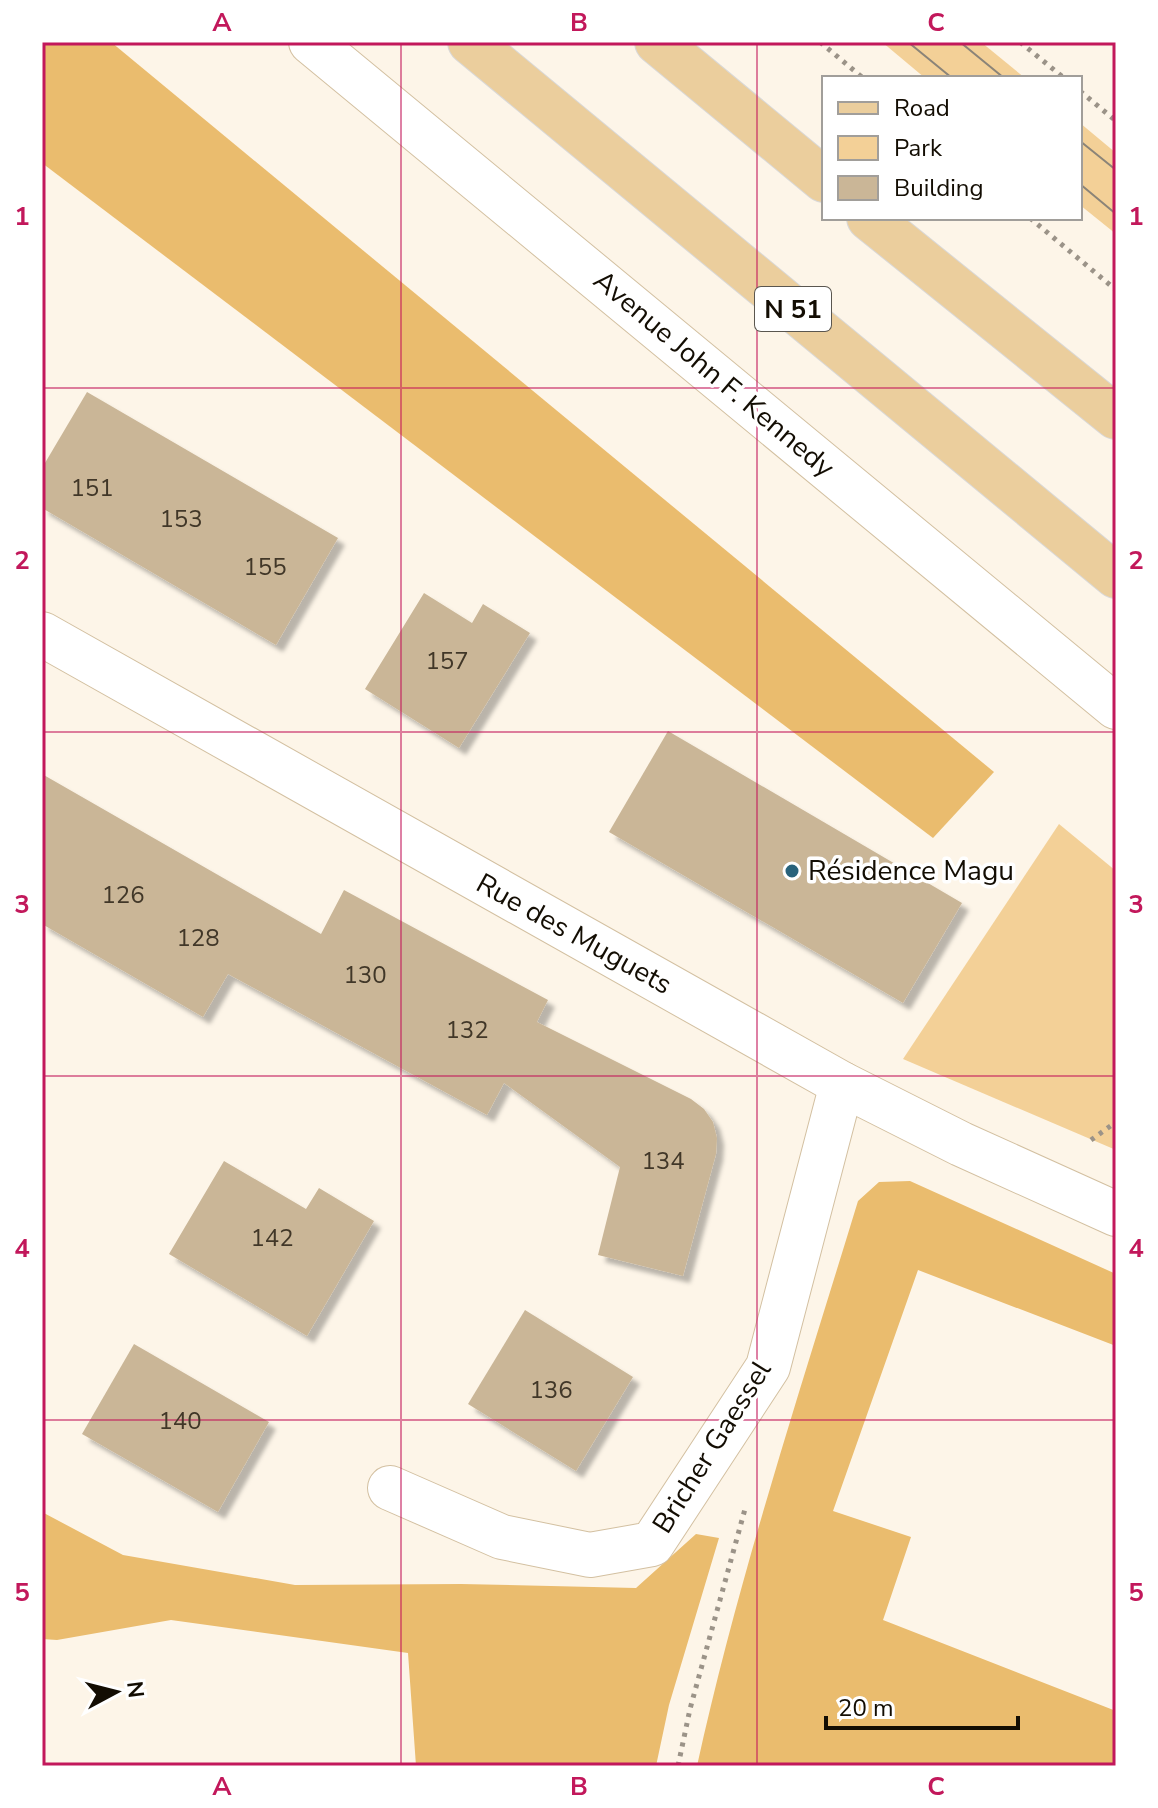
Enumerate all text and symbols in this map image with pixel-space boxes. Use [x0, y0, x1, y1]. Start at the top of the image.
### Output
text: A [212, 5, 232, 40]
text: B [570, 5, 588, 40]
text: C [927, 5, 945, 40]
legend [822, 76, 1082, 220]
text: Road [894, 92, 950, 124]
text: Park [894, 132, 943, 164]
text: Building [894, 172, 984, 204]
text: 1 [14, 199, 30, 234]
text: 1 [1128, 199, 1144, 234]
street label: Avenue John F. Kennedy [585, 262, 843, 487]
road number: N 51 [755, 287, 831, 331]
house number: 151 [70, 472, 114, 504]
house number: 153 [159, 503, 203, 535]
text: 2 [14, 543, 30, 578]
text: 2 [1128, 543, 1144, 578]
house number: 155 [243, 551, 287, 583]
house number: 157 [425, 645, 469, 677]
place label: Résidence Magu [808, 852, 1014, 890]
marker: Résidence Magu [783, 862, 801, 880]
street label: Rue des Muguets [469, 864, 679, 1004]
house number: 126 [101, 879, 145, 911]
text: 3 [14, 887, 30, 922]
text: 3 [1128, 887, 1144, 922]
house number: 128 [176, 922, 220, 954]
house number: 130 [343, 959, 387, 991]
house number: 132 [445, 1014, 489, 1046]
house number: 134 [641, 1145, 685, 1177]
house number: 142 [250, 1222, 294, 1254]
text: 4 [14, 1231, 30, 1266]
text: 4 [1128, 1231, 1144, 1266]
street label: Bricher Gaessel [644, 1353, 781, 1540]
house number: 136 [529, 1374, 573, 1406]
house number: 140 [158, 1405, 202, 1437]
text: 5 [14, 1575, 30, 1610]
text: 5 [1128, 1575, 1144, 1610]
north arrow [76, 1652, 156, 1732]
text: N [119, 1680, 151, 1700]
scale bar [826, 1680, 1018, 1730]
text: 20 m [838, 1692, 894, 1724]
text: A [212, 1769, 232, 1804]
text: B [570, 1769, 588, 1804]
text: C [927, 1769, 945, 1804]

